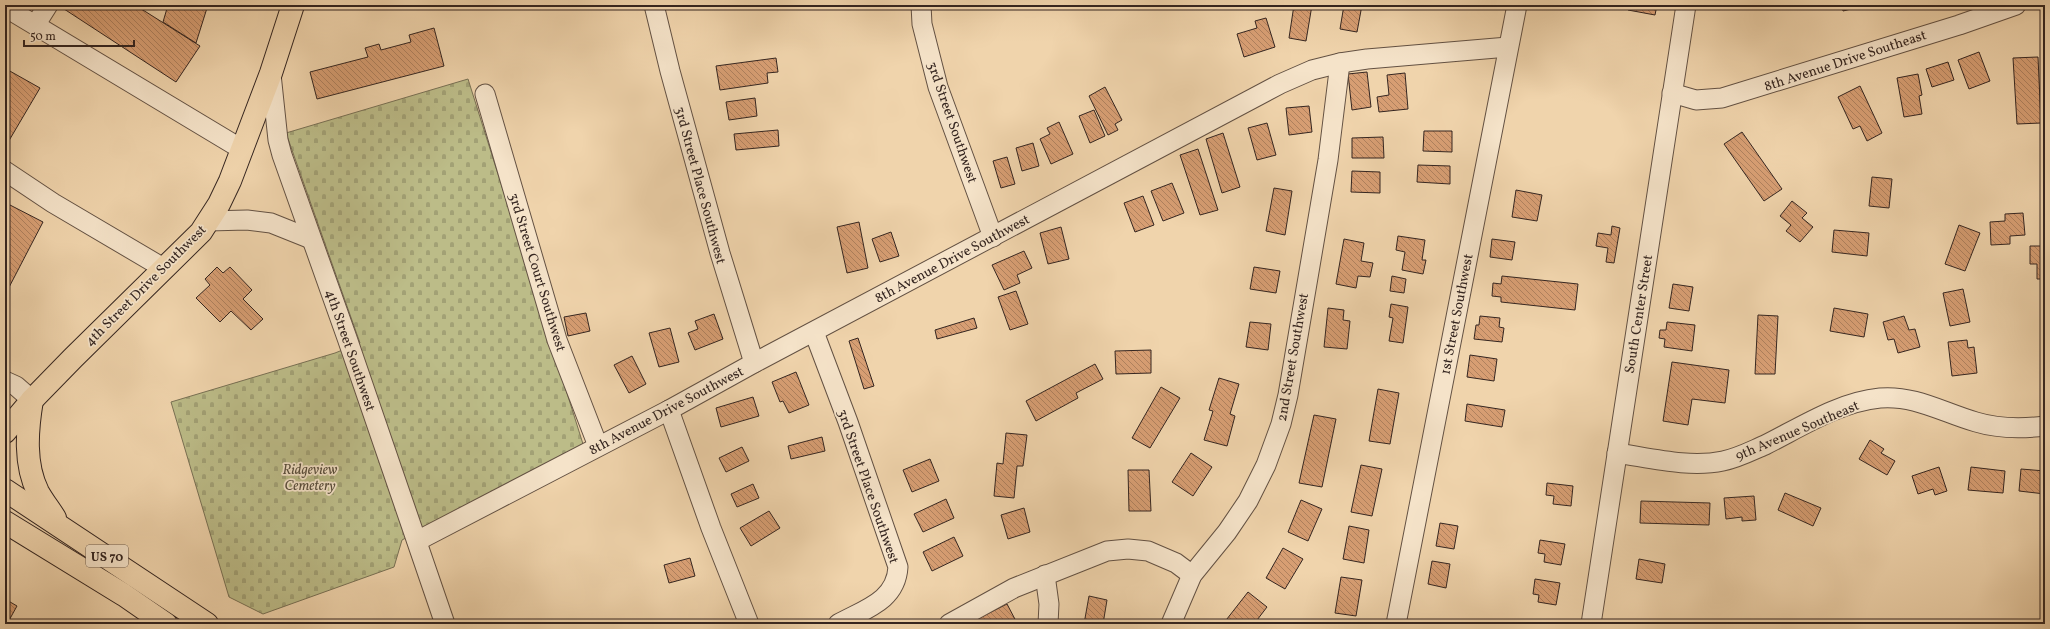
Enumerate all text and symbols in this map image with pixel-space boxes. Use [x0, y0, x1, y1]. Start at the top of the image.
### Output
scale bar [24, 22, 134, 48]
street label: 8th Avenue Drive Southeast [1762, 26, 1929, 97]
text: 50 m [30, 29, 56, 45]
street label: 3rd Street Southwest [922, 59, 981, 186]
street label: 3rd Street Place Southwest [669, 105, 730, 266]
street label: 3rd Street Court Southwest [503, 191, 570, 354]
street label: 8th Avenue Drive Southwest [872, 210, 1034, 308]
street label: 4th Street Drive Southwest [81, 221, 211, 351]
street label: 1st Street Southwest [1436, 252, 1479, 376]
street label: South Center Street [1621, 253, 1658, 375]
street label: 4th Street Southwest [320, 287, 379, 414]
street label: 2nd Street Southwest [1273, 291, 1314, 423]
street label: 8th Avenue Drive Southwest [586, 362, 748, 460]
street label: 9th Avenue Southeast [1733, 397, 1862, 466]
street label: 3rd Street Place Southwest [832, 407, 903, 566]
park label: Ridgeview Cemetery [282, 461, 338, 496]
road number: US 70 [86, 545, 128, 567]

